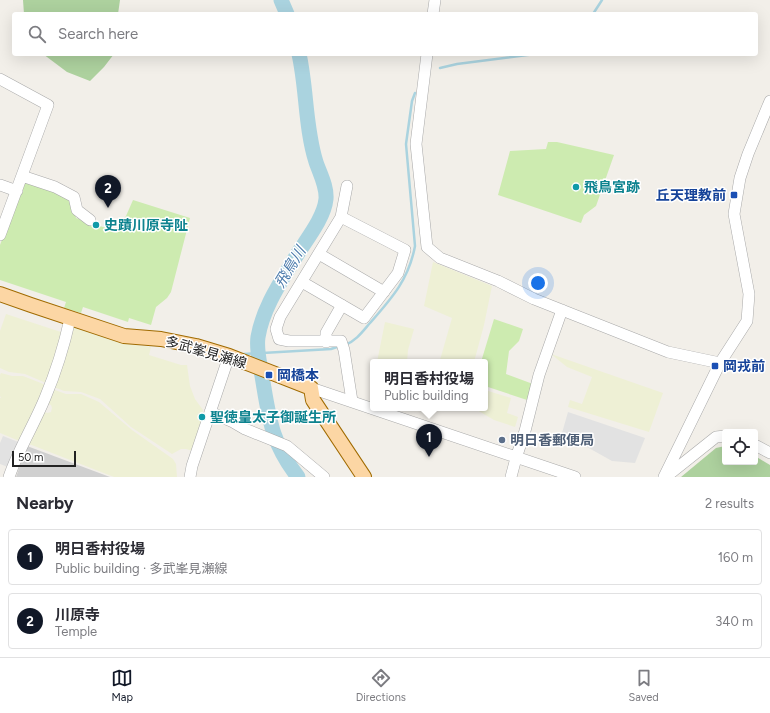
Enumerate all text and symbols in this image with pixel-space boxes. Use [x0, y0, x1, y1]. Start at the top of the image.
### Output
search box [12, 12, 758, 56]
icon: search [26, 23, 48, 45]
text: Search here [58, 25, 138, 43]
pin: 2 [95, 175, 121, 208]
place label: 飛鳥宮跡 [584, 179, 640, 196]
marker: 飛鳥宮跡 [571, 182, 581, 192]
place label: 丘天理教前 [656, 187, 726, 204]
marker: 丘天理教前 [729, 190, 739, 200]
place label: 史蹟川原寺阯 [104, 217, 188, 234]
marker: 史蹟川原寺阯 [91, 220, 101, 230]
water label: 飛鳥川 [271, 241, 310, 291]
your location [528, 273, 548, 293]
street label: 多武峯見瀬線 [163, 333, 249, 372]
place label: 岡戎前 [723, 358, 765, 375]
popup [370, 359, 488, 411]
marker: 岡戎前 [710, 361, 720, 371]
place label: 岡橋本 [277, 367, 319, 384]
marker: 岡橋本 [264, 370, 274, 380]
text: 明日香村役場 [384, 370, 474, 388]
text: Public building [384, 388, 469, 403]
place label: 聖徳皇太子御誕生所 [210, 409, 336, 426]
marker: 聖徳皇太子御誕生所 [197, 412, 207, 422]
pin: 1 [416, 424, 442, 457]
map controls [722, 429, 758, 465]
button: locate [722, 429, 758, 465]
place label: 明日香郵便局 [510, 432, 594, 449]
marker: 明日香郵便局 [497, 435, 507, 445]
scale bar [12, 449, 76, 468]
text: 50 m [18, 451, 43, 464]
text: Nearby [16, 493, 74, 513]
text: 2 results [705, 496, 754, 511]
text: 明日香村役場 [55, 540, 145, 558]
text: 1 [27, 550, 33, 565]
text: 160 m [718, 550, 753, 565]
text: Public building · 多武峯見瀬線 [55, 561, 227, 576]
text: 川原寺 [55, 606, 100, 624]
text: 2 [26, 614, 34, 629]
text: 340 m [715, 614, 753, 629]
text: Temple [55, 624, 97, 639]
tab: Map [111, 667, 133, 704]
tab: Directions [356, 667, 406, 704]
tab: Saved [628, 667, 659, 704]

